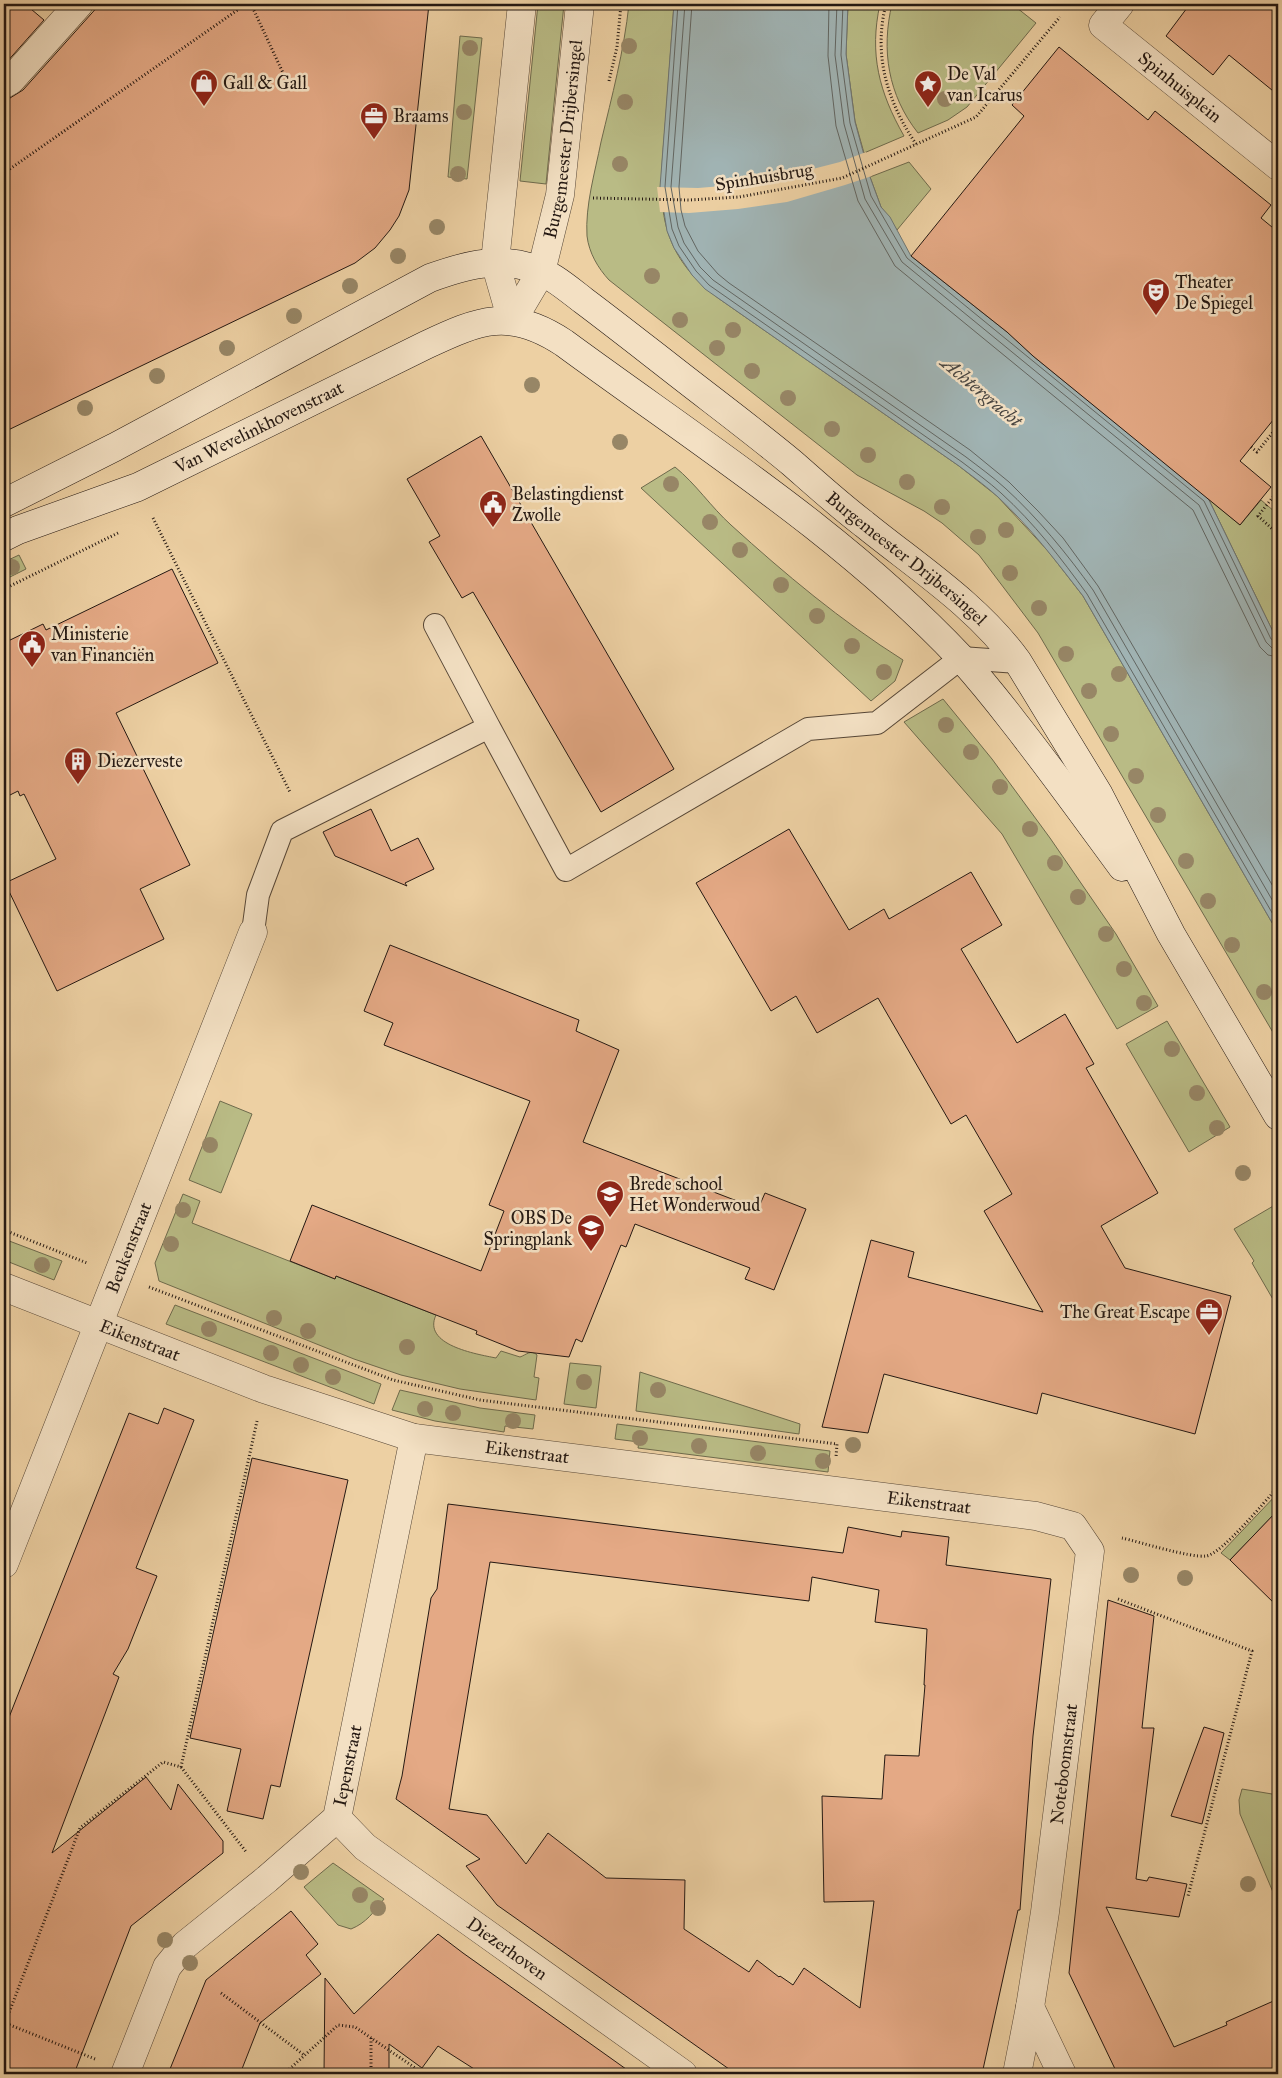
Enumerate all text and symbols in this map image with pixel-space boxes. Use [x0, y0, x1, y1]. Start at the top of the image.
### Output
street label: Burgemeester Drijbersingel [539, 38, 587, 241]
street label: Spinhuisplein [1134, 47, 1227, 128]
place label: De Val van Icarus [946, 63, 1022, 106]
shop icon: Gall & Gall [189, 68, 219, 107]
place icon: De Val van Icarus [913, 69, 943, 108]
place label: Gall & Gall [223, 72, 307, 94]
office icon: Braams [359, 101, 389, 140]
place label: Braams [393, 105, 448, 127]
street label: Spinhuisbrug [714, 158, 815, 197]
place label: Theater De Spiegel [1175, 271, 1253, 315]
theatre icon: Theater De Spiegel [1141, 277, 1171, 316]
water label: Achtergracht [935, 350, 1028, 433]
street label: Van Wevelinkhovenstraat [170, 376, 348, 479]
place label: Belastingdienst Zwolle [512, 483, 625, 526]
street label: Burgemeester Drijbersingel [821, 487, 992, 630]
public building icon: Belastingdienst Zwolle [478, 489, 508, 528]
place label: Ministerie van Financiën [50, 623, 155, 666]
public building icon: Ministerie van Financiën [17, 629, 47, 668]
building icon: Diezerveste [63, 746, 93, 785]
place label: Diezerveste [97, 750, 183, 772]
place label: Brede school Het Wonderwoud [629, 1173, 760, 1216]
school or university icon: Brede school Het Wonderwoud [595, 1179, 625, 1218]
street label: Beukenstraat [101, 1198, 157, 1296]
place label: OBS De Springplank [483, 1207, 573, 1251]
school or university icon: OBS De Springplank [576, 1213, 606, 1252]
office icon: The Great Escape [1194, 1297, 1224, 1336]
place label: The Great Escape [1060, 1301, 1190, 1323]
street label: Eikenstraat [97, 1315, 184, 1366]
street label: Eikenstraat [484, 1436, 571, 1468]
street label: Eikenstraat [886, 1486, 973, 1519]
street label: Noteboomstraat [1046, 1702, 1082, 1826]
street label: Iepenstraat [329, 1722, 367, 1808]
street label: Diezerhoven [463, 1912, 552, 1985]

